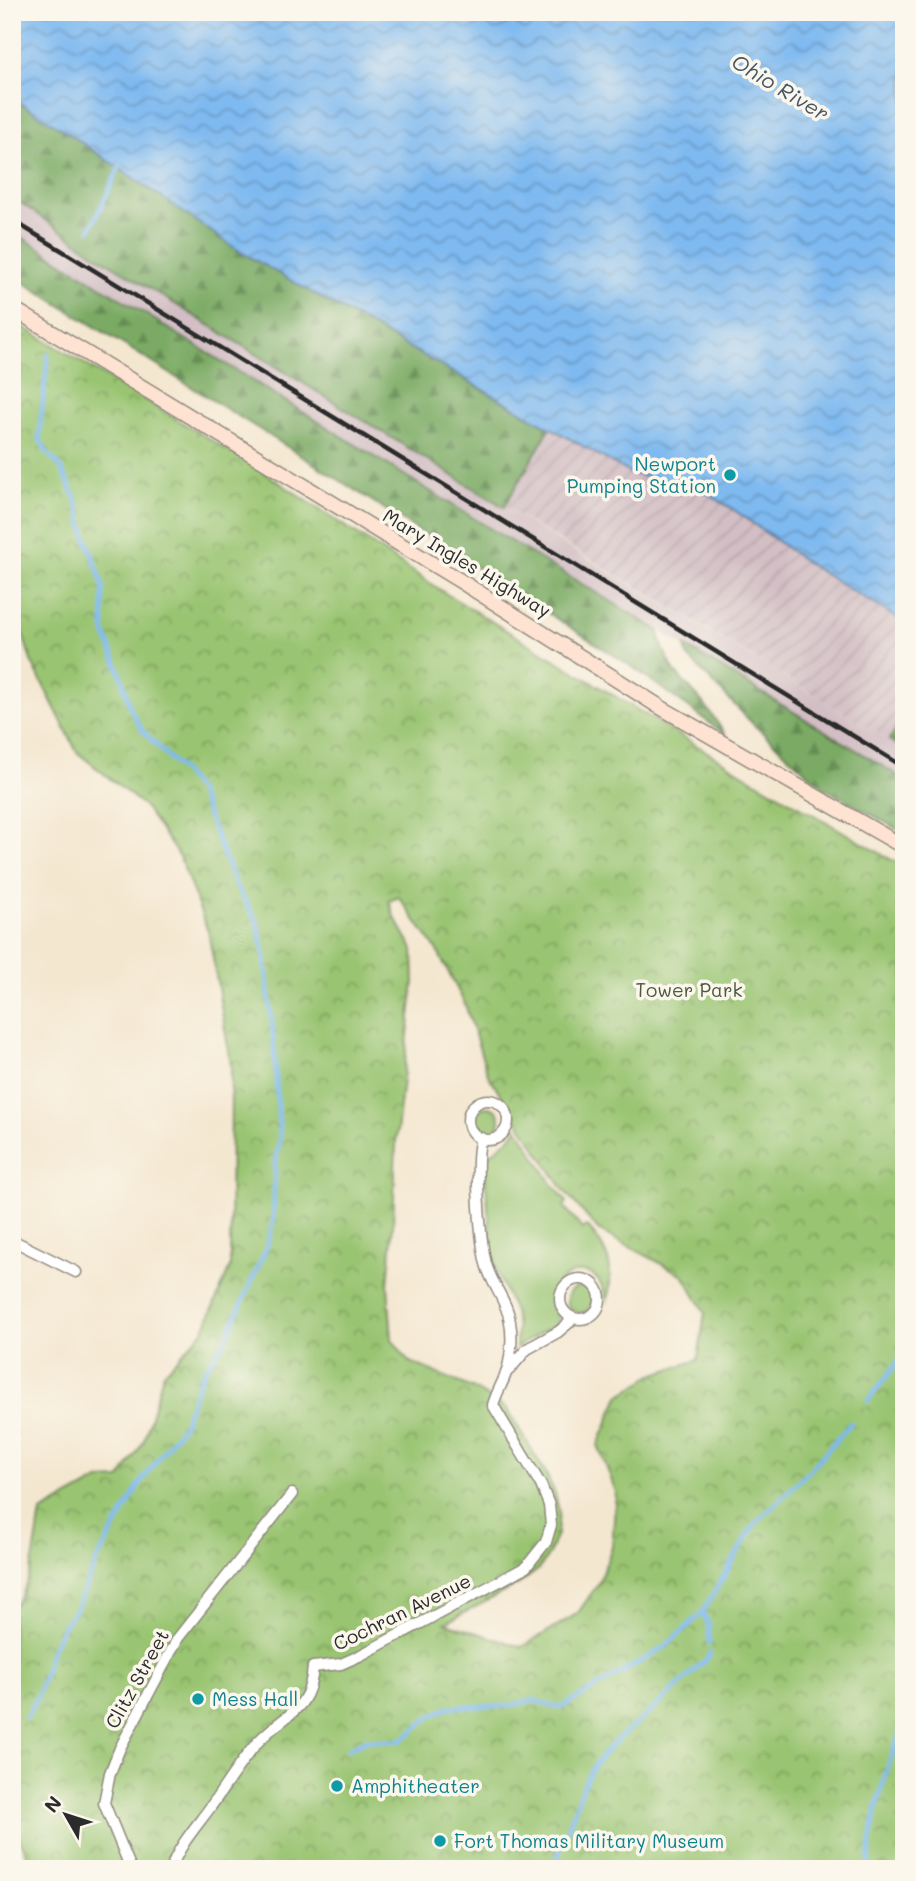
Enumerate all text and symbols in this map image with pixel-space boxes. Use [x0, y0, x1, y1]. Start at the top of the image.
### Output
water label: Ohio River [727, 47, 834, 126]
place label: Newport Pumping Station [567, 451, 716, 498]
marker: Newport Pumping Station [722, 467, 738, 483]
street label: Mary Ingles Highway [379, 502, 556, 623]
park label: Tower Park [635, 977, 743, 1002]
street label: Cochran Avenue [329, 1567, 475, 1656]
street label: Clitz Street [99, 1625, 174, 1733]
place label: Mess Hall [212, 1686, 298, 1711]
marker: Mess Hall [190, 1691, 206, 1707]
place label: Amphitheater [351, 1773, 480, 1798]
marker: Amphitheater [329, 1778, 345, 1794]
north arrow [32, 1780, 102, 1850]
text: N [38, 1791, 67, 1817]
place label: Fort Thomas Military Museum [454, 1828, 724, 1853]
marker: Fort Thomas Military Museum [432, 1833, 448, 1849]

